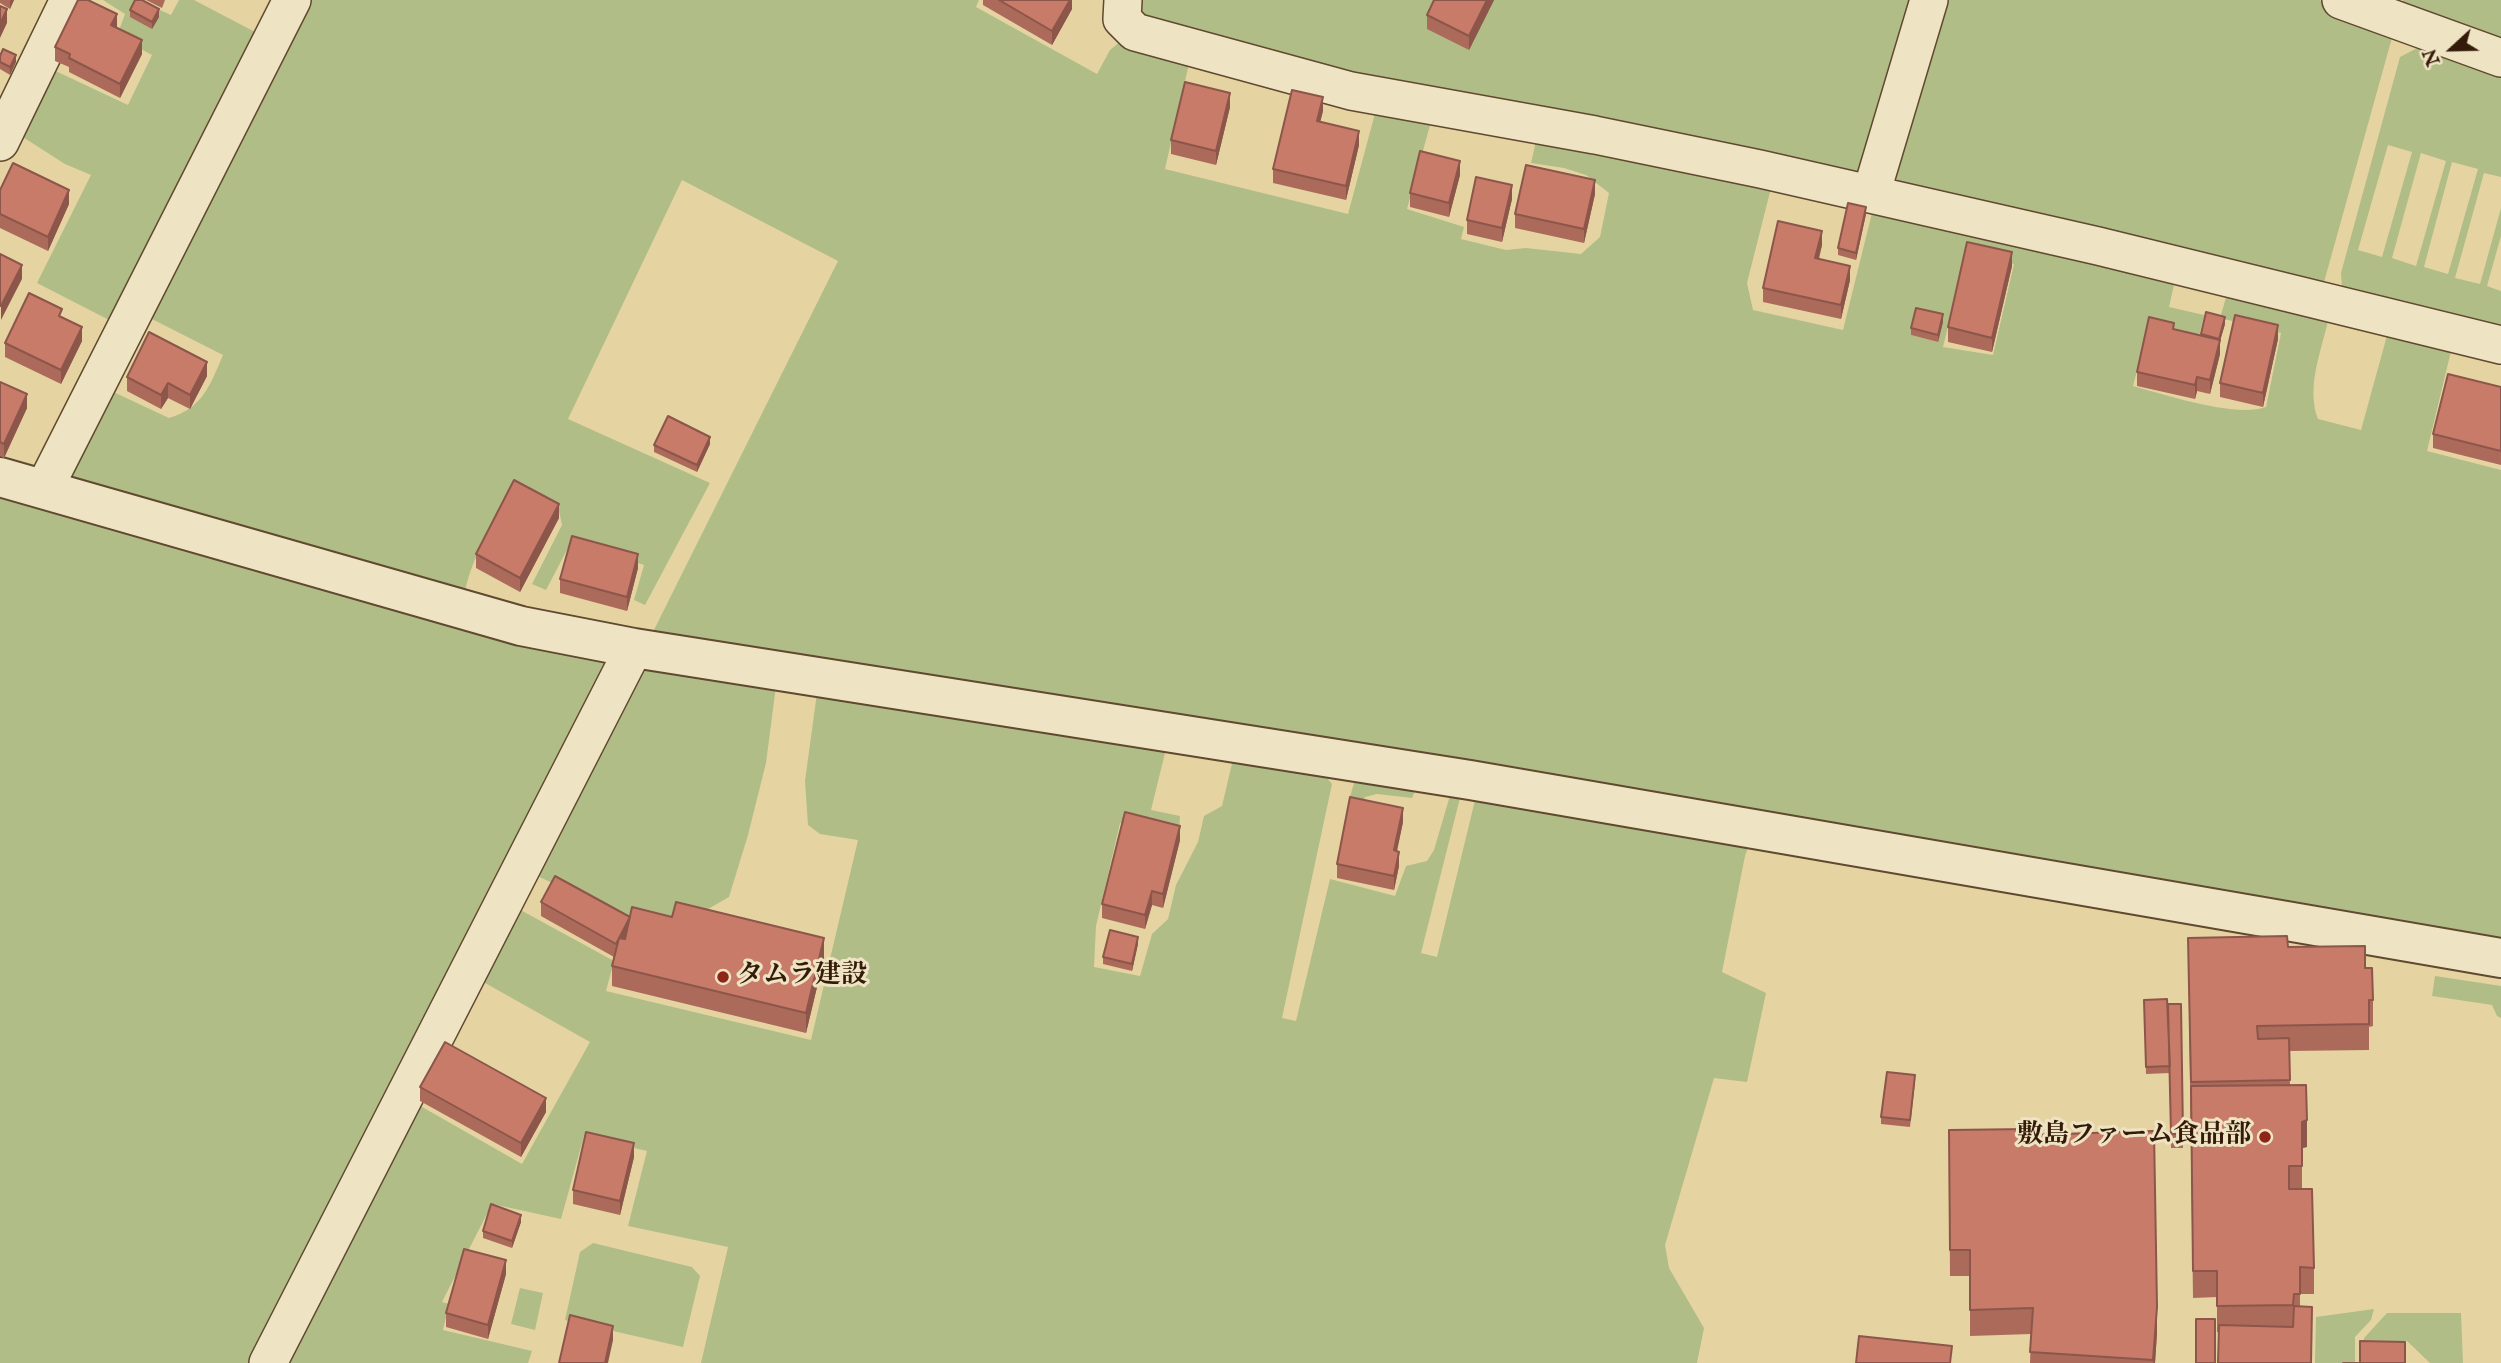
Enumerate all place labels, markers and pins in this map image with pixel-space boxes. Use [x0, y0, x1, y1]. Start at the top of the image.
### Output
place label: タムラ建設 [737, 961, 867, 993]
marker: タムラ建設 [715, 969, 731, 985]
place label: 敷島ファーム食品部 [2017, 1121, 2251, 1153]
marker: 敷島ファーム食品部 [2257, 1129, 2273, 1145]

